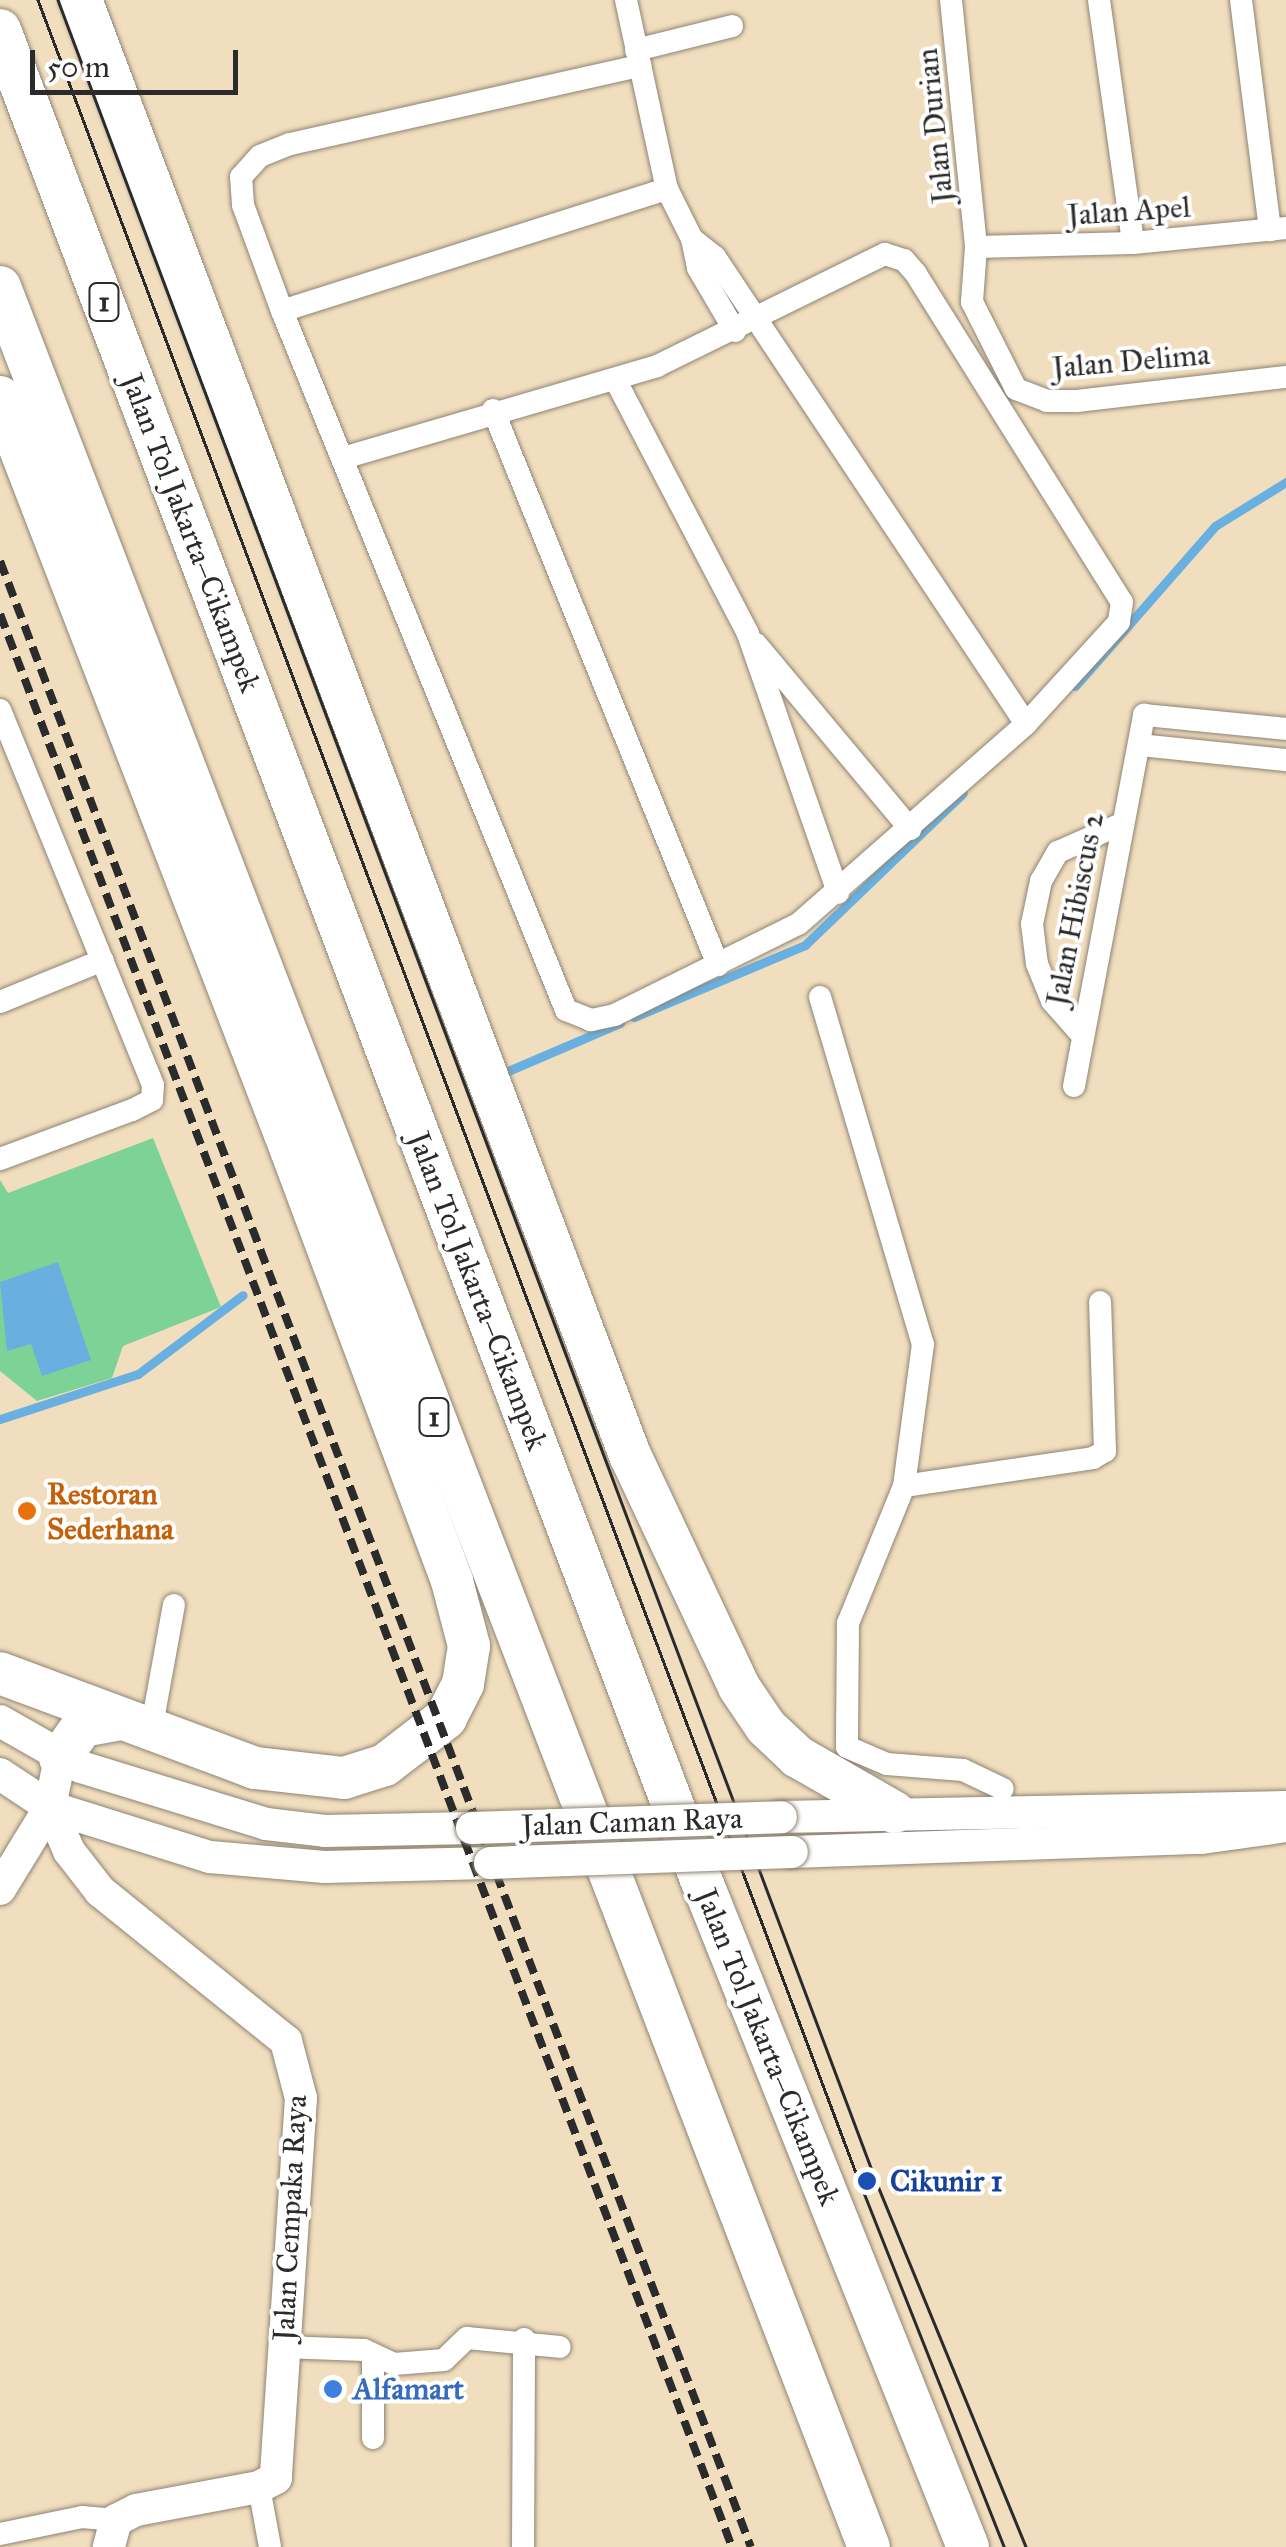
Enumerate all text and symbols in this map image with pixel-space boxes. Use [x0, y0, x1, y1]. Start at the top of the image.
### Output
scale bar [35, 30, 242, 92]
street label: Jalan Durian [909, 47, 961, 205]
text: 50 m [47, 49, 110, 85]
street label: Jalan Apel [1066, 189, 1192, 233]
road number: 1 [86, 279, 122, 325]
street label: Jalan Delima [1051, 336, 1211, 386]
street label: Jalan Tol Jakarta–Cikampek [114, 369, 268, 697]
street label: Jalan Hibiscus 2 [1039, 809, 1111, 1009]
street label: Jalan Tol Jakarta–Cikampek [401, 1127, 555, 1455]
road number: 1 [416, 1394, 452, 1440]
place label: Restoran Sederhana [47, 1476, 174, 1546]
marker: Restoran Sederhana [16, 1500, 38, 1522]
street label: Jalan Caman Raya [521, 1800, 743, 1844]
street label: Jalan Tol Jakarta–Cikampek [688, 1883, 848, 2211]
street label: Jalan Cempaka Raya [266, 2094, 314, 2342]
place label: Cikunir 1 [890, 2163, 1003, 2199]
marker: Cikunir 1 [854, 2168, 880, 2194]
place label: Alfamart [353, 2371, 464, 2407]
marker: Alfamart [322, 2378, 344, 2400]

